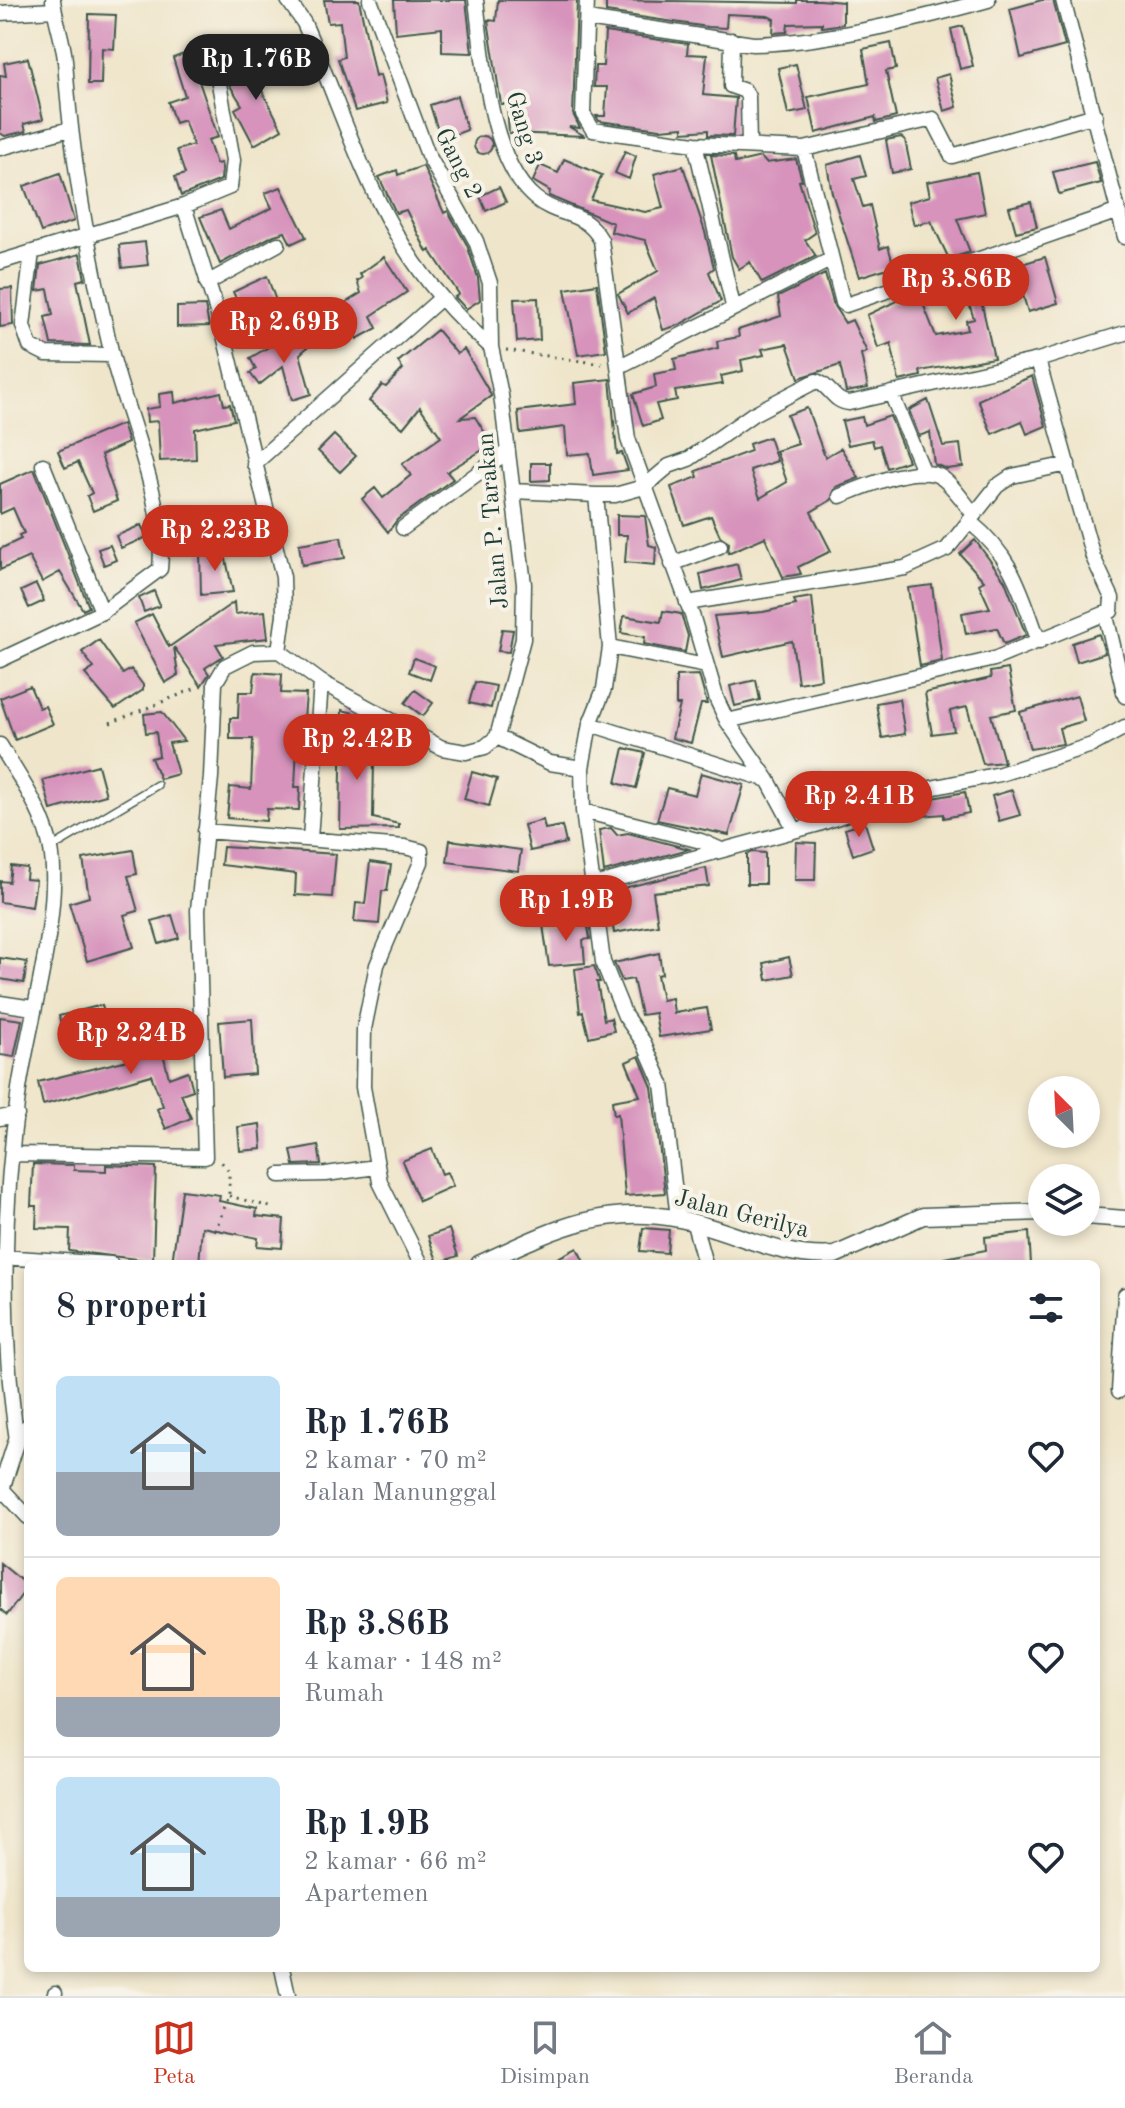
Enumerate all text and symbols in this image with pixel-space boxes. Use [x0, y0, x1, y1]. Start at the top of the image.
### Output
pin: Rp 1.76B [173, 34, 339, 102]
text: Rp 1.76B [200, 47, 312, 73]
street label: Gang 3 [501, 89, 546, 168]
street label: Gang 2 [429, 125, 485, 203]
pin: Rp 3.86B [873, 254, 1039, 322]
text: Rp 3.86B [900, 267, 1012, 293]
pin: Rp 2.69B [201, 297, 367, 365]
text: Rp 2.69B [228, 310, 340, 336]
street label: Jalan P. Tarakan [474, 432, 514, 610]
pin: Rp 2.23B [132, 505, 298, 573]
text: Rp 2.23B [159, 518, 271, 544]
pin: Rp 2.42B [274, 714, 440, 782]
text: Rp 2.42B [301, 727, 413, 753]
pin: Rp 2.41B [776, 771, 942, 839]
text: Rp 2.41B [803, 784, 915, 810]
pin: Rp 1.9B [492, 875, 640, 943]
text: Rp 1.9B [518, 888, 614, 914]
pin: Rp 2.24B [48, 1008, 214, 1076]
text: Rp 2.24B [75, 1021, 187, 1047]
north arrow [1028, 1076, 1100, 1148]
map controls [1028, 1076, 1100, 1236]
button: layers [1028, 1164, 1100, 1236]
street label: Jalan Gerilya [672, 1187, 811, 1243]
icon: filters [1024, 1286, 1068, 1330]
text: 8 properti [56, 1291, 207, 1325]
text: Rp 1.76B [304, 1407, 450, 1441]
icon: home [120, 1408, 216, 1504]
icon: heart [1024, 1434, 1068, 1478]
text: 2 kamar · 70 m² [304, 1448, 487, 1474]
text: Jalan Manunggal [304, 1480, 497, 1506]
text: Rp 3.86B [304, 1608, 450, 1642]
icon: home [120, 1609, 216, 1705]
icon: heart [1024, 1635, 1068, 1679]
text: 4 kamar · 148 m² [304, 1649, 502, 1675]
text: Rumah [304, 1681, 384, 1707]
text: Rp 1.9B [304, 1808, 430, 1842]
icon: home [120, 1809, 216, 1905]
icon: heart [1024, 1835, 1068, 1879]
text: 2 kamar · 66 m² [304, 1849, 487, 1875]
text: Apartemen [304, 1881, 429, 1907]
tab: Peta [152, 2016, 196, 2091]
tab: Disimpan [500, 2016, 590, 2091]
tab: Beranda [894, 2016, 973, 2091]

